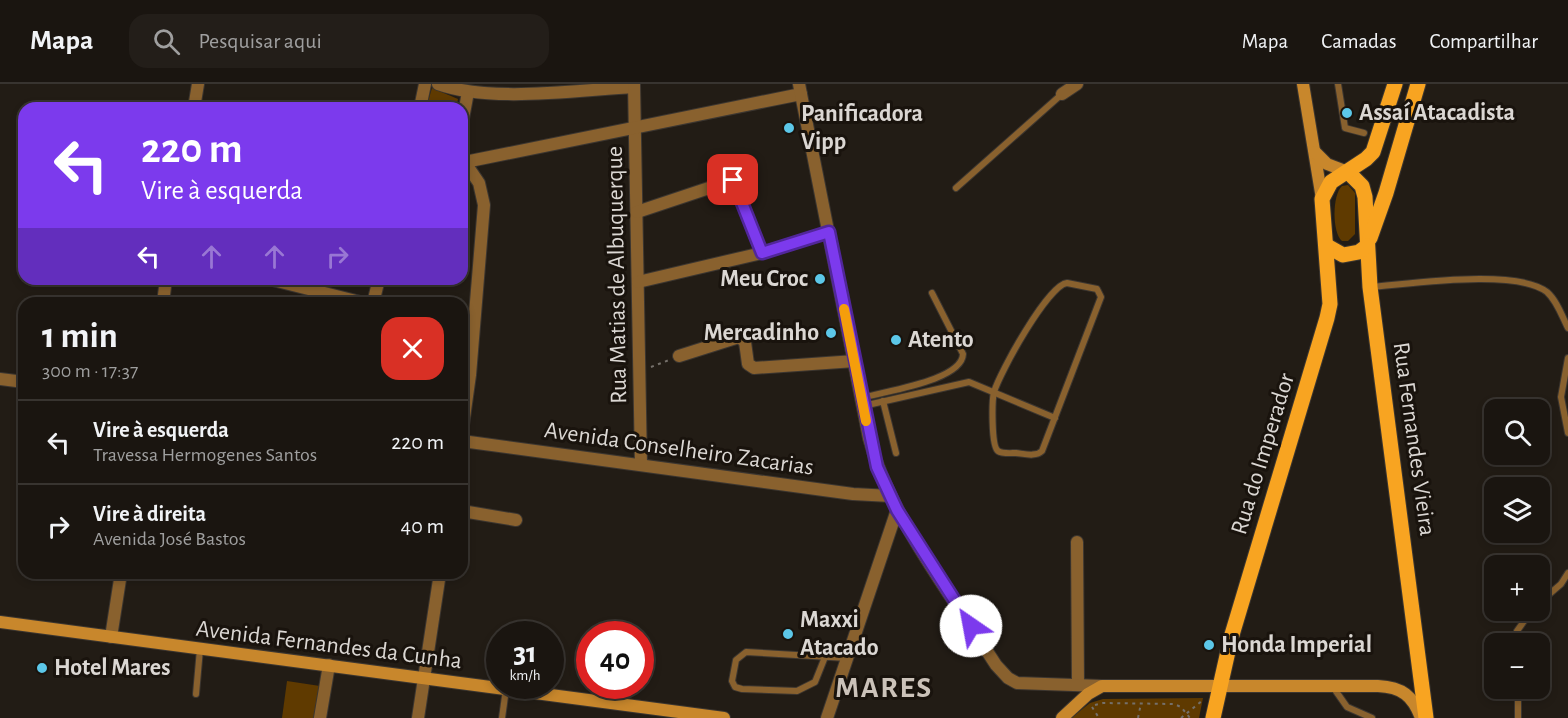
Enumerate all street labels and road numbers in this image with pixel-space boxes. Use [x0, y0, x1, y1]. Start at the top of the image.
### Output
street label: Rua Matias de Albuquerque [603, 146, 631, 404]
street label: Rua Fernandes Vieira [1389, 341, 1439, 537]
street label: Rua do Imperador [1227, 370, 1299, 537]
street label: Avenida Conselheiro Zacarias [543, 418, 815, 480]
street label: Avenida Fernandes da Cunha [195, 617, 463, 673]

